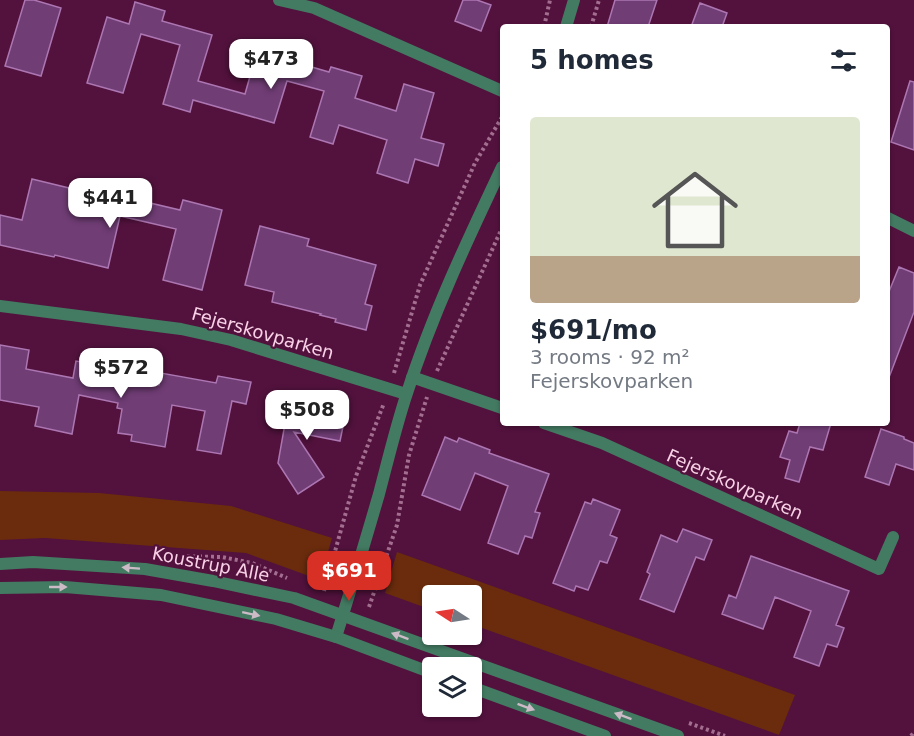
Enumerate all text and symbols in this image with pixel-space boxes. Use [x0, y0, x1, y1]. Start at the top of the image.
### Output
pin: $473 [235, 39, 307, 90]
icon: filters [827, 44, 860, 77]
text: 5 homes [530, 45, 654, 75]
text: $473 [243, 46, 299, 70]
icon: home [641, 156, 749, 264]
pin: $441 [74, 178, 146, 229]
text: $441 [82, 185, 138, 209]
street label: Fejerskovparken [190, 303, 336, 363]
text: $691/mo [530, 315, 657, 345]
text: 3 rooms · 92 m² [530, 345, 690, 369]
pin: $572 [85, 348, 157, 399]
text: $572 [93, 355, 149, 379]
text: Fejerskovparken [530, 369, 693, 393]
pin: $508 [271, 390, 343, 441]
text: $508 [279, 397, 335, 421]
street label: Fejerskovparken [664, 445, 806, 523]
street label: Koustrup Alle [151, 542, 271, 586]
pin: $691 [313, 551, 385, 602]
text: $691 [321, 558, 377, 582]
one-way arrow [121, 563, 140, 573]
one-way arrow [49, 582, 68, 592]
north arrow [422, 585, 482, 645]
map controls [422, 585, 482, 717]
one-way arrow [242, 610, 261, 619]
one-way arrow [391, 631, 409, 641]
button: layers [422, 657, 482, 717]
one-way arrow [517, 703, 535, 712]
one-way arrow [614, 711, 632, 721]

